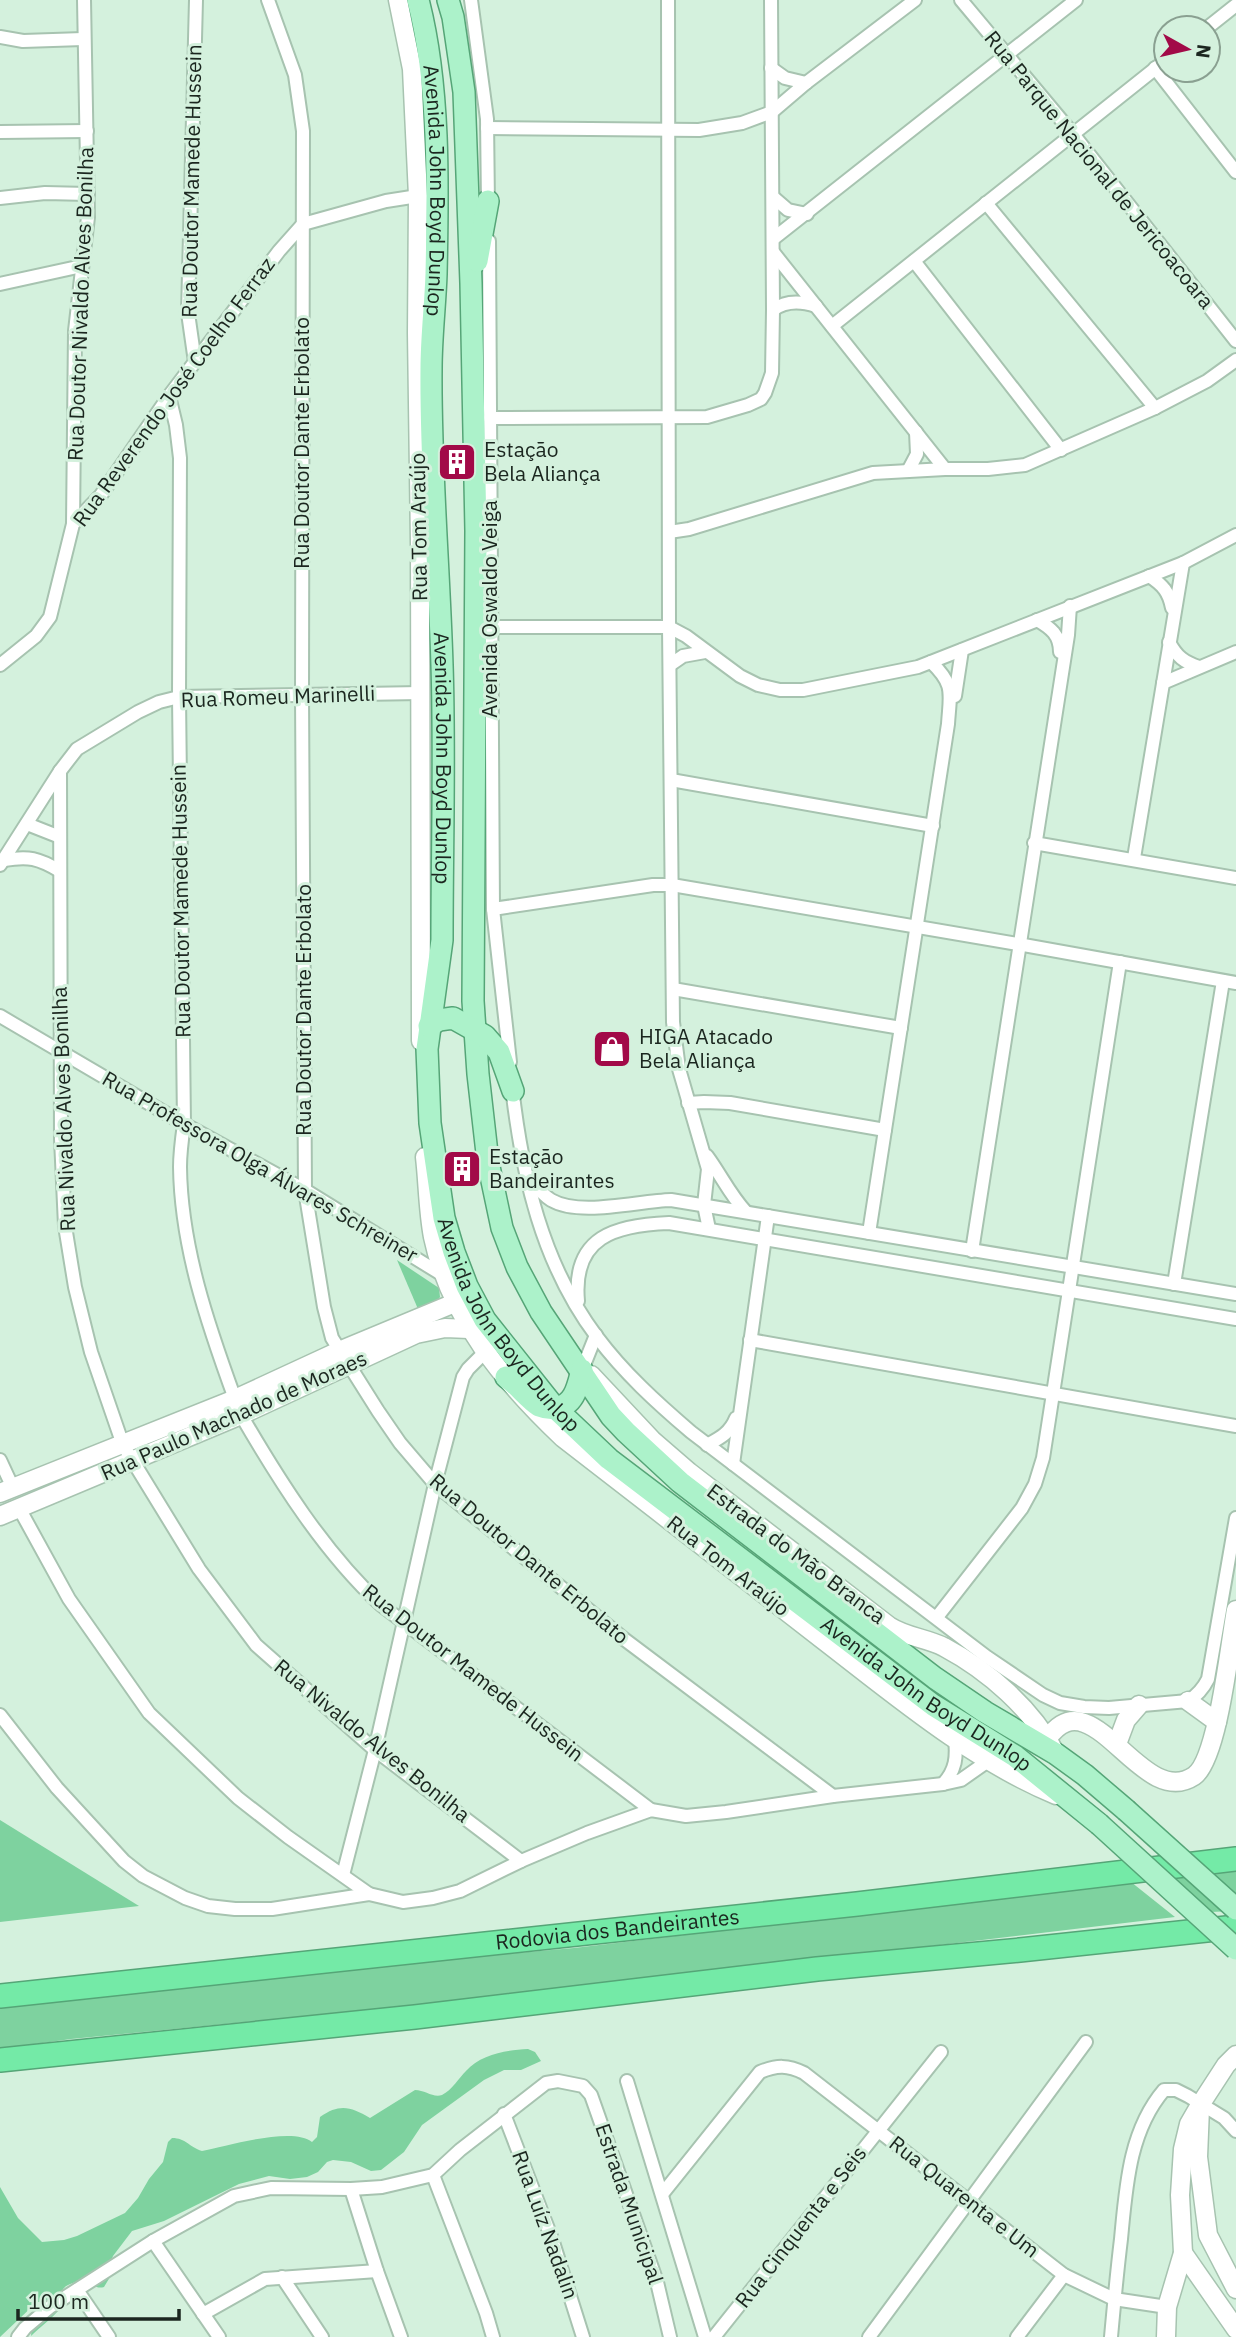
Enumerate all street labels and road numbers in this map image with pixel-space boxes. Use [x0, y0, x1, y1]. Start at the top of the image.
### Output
street label: Rua Parque Nacional de Jericoacoara [979, 26, 1219, 314]
street label: Rua Doutor Mamede Hussein [175, 44, 207, 318]
street label: Avenida John Boyd Dunlop [417, 63, 452, 318]
street label: Rua Doutor Nivaldo Alves Bonilha [61, 146, 99, 462]
street label: Rua Reverendo José Coelho Ferraz [66, 251, 281, 532]
street label: Rua Doutor Dante Erbolato [287, 317, 315, 569]
street label: Rua Tom Araújo [403, 453, 433, 601]
street label: Avenida Oswaldo Veiga [475, 500, 503, 718]
street label: Avenida John Boyd Dunlop [428, 632, 458, 884]
street label: Rua Romeu Marinelli [180, 679, 376, 713]
street label: Rua Doutor Mamede Hussein [164, 764, 196, 1038]
street label: Rua Doutor Dante Erbolato [289, 884, 317, 1136]
street label: Rua Nivaldo Alves Bonilha [45, 986, 81, 1232]
street label: Rua Professora Olga Álvares Schreiner [98, 1064, 424, 1268]
street label: Avenida John Boyd Dunlop [432, 1214, 587, 1438]
street label: Rua Paulo Machado de Moraes [96, 1344, 371, 1487]
street label: Rua Doutor Dante Erbolato [424, 1467, 635, 1650]
street label: Estrada do Mão Branca [702, 1477, 892, 1630]
street label: Rua Tom Araújo [661, 1508, 796, 1622]
street label: Rua Doutor Mamede Hussein [357, 1577, 590, 1767]
street label: Avenida John Boyd Dunlop [815, 1610, 1038, 1777]
street label: Rua Nivaldo Alves Bonilha [269, 1652, 477, 1828]
street label: Rodovia dos Bandeirantes [494, 1902, 741, 1956]
street label: Estrada Municipal [589, 2120, 671, 2288]
street label: Rua Quarenta e Um [884, 2129, 1045, 2264]
street label: Rua Cinquenta e Seis [728, 2140, 872, 2313]
street label: Rua Luíz Nadalin [506, 2147, 586, 2303]

